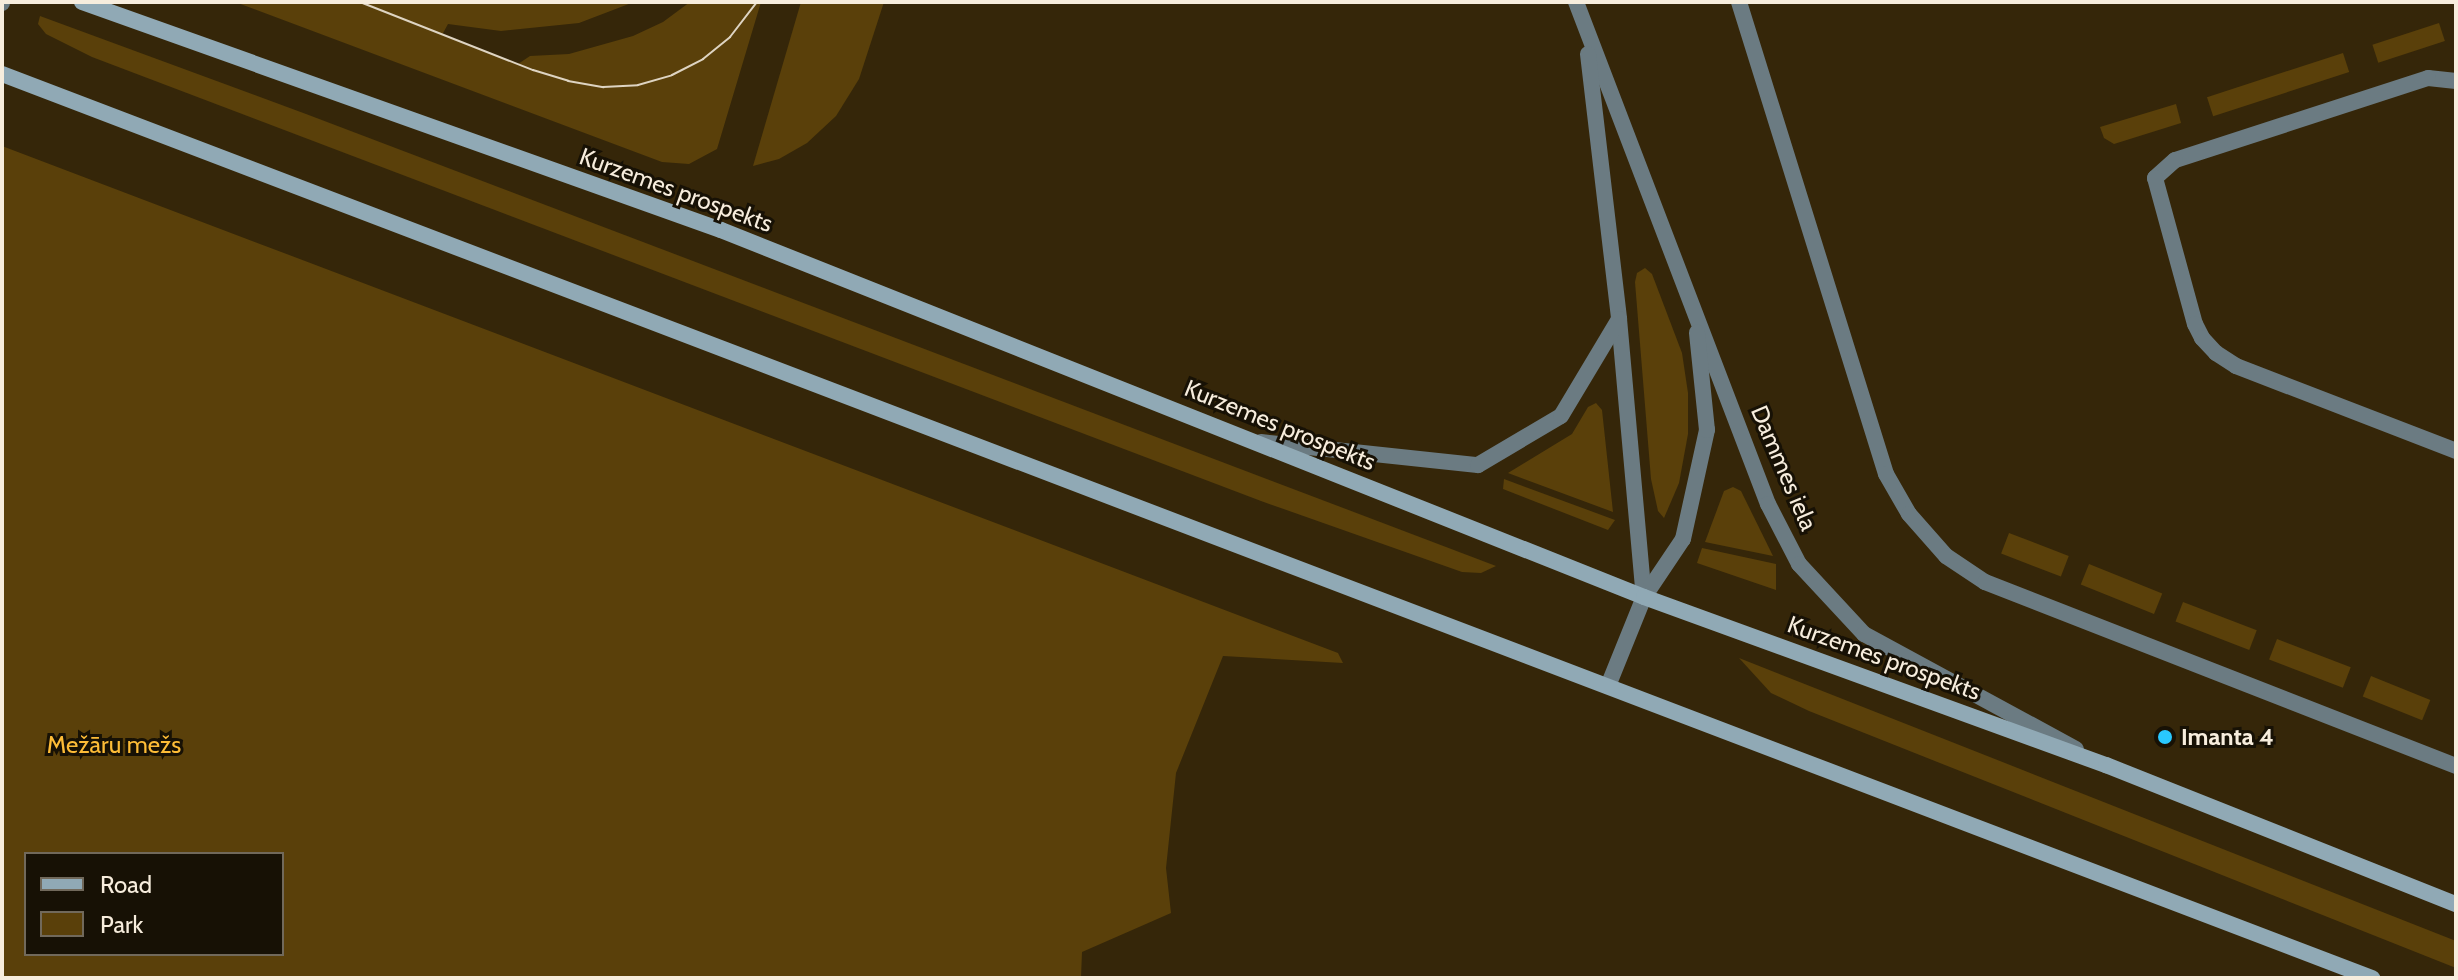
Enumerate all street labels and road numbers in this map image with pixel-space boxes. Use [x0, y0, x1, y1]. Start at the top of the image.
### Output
street label: Kurzemes prospekts [576, 142, 776, 238]
street label: Kurzemes prospekts [1180, 374, 1380, 476]
street label: Dammes iela [1745, 401, 1823, 535]
street label: Kurzemes prospekts [1784, 610, 1984, 706]

